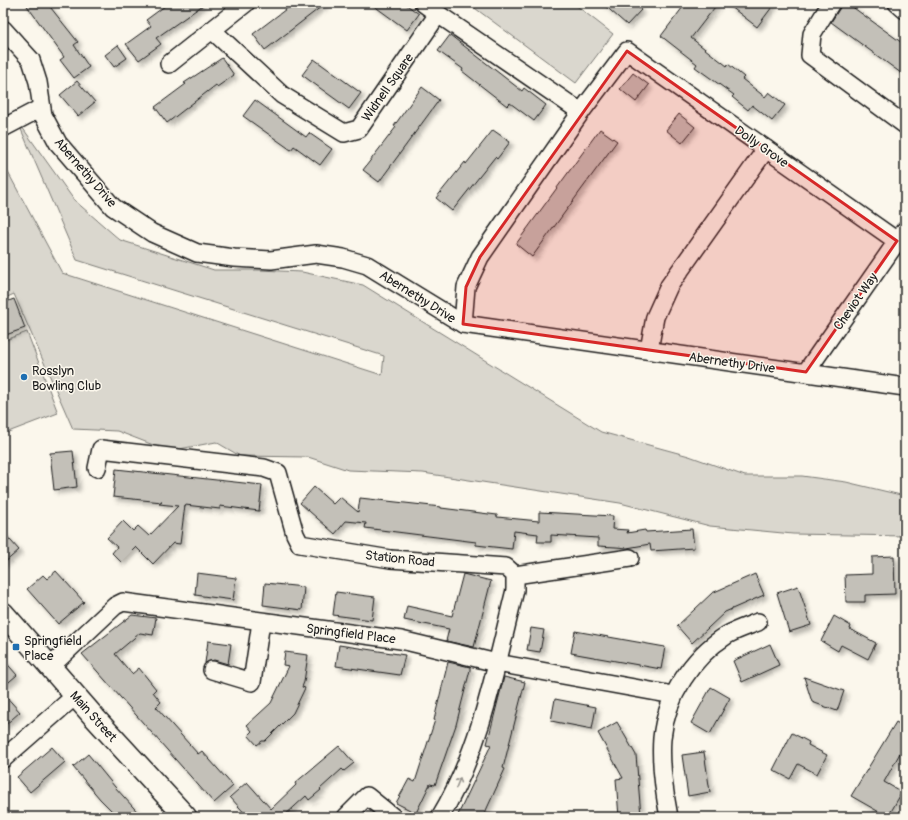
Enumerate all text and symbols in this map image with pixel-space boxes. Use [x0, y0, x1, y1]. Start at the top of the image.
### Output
street label: Widnell Square [358, 50, 418, 125]
street label: Dolly Grove [731, 123, 792, 171]
street label: Abernethy Drive [51, 135, 120, 211]
street label: Abernethy Drive [376, 267, 459, 327]
street label: Cheviot Way [830, 269, 882, 333]
street label: Abernethy Drive [688, 349, 777, 377]
place label: Rosslyn Bowling Club [32, 363, 101, 394]
marker: Rosslyn Bowling Club [19, 372, 29, 382]
street label: Station Road [364, 547, 436, 571]
street label: Springfield Place [305, 621, 397, 647]
place label: Springfield Place [24, 633, 82, 664]
marker: Springfield Place [11, 642, 21, 652]
street label: Main Street [66, 688, 121, 746]
one-way arrow [455, 777, 463, 789]

